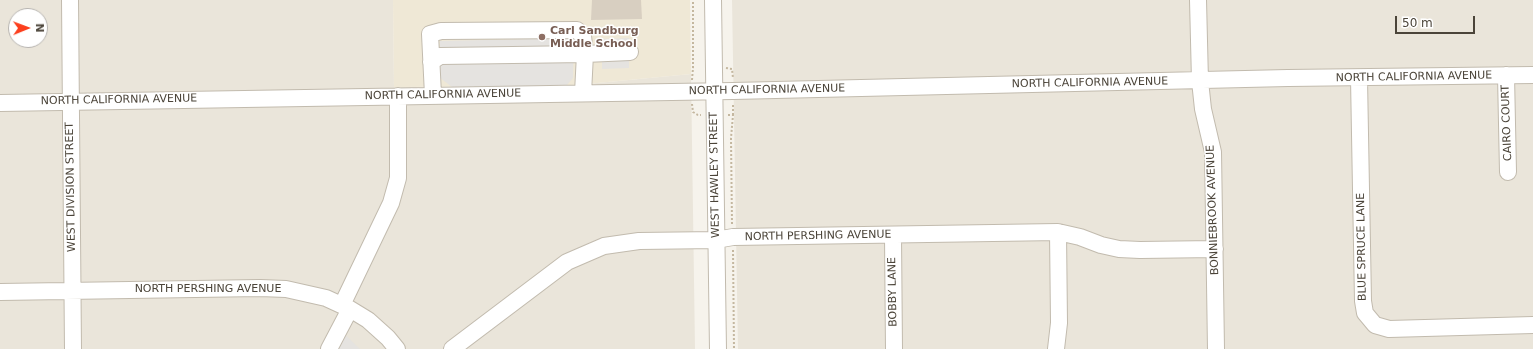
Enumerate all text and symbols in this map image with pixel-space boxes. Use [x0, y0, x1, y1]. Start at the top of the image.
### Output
north arrow [8, 8, 48, 48]
scale bar [1397, 8, 1477, 34]
text: 50 m [1402, 16, 1433, 30]
text: N [33, 23, 46, 33]
place label: Carl Sandburg Middle School [550, 24, 639, 50]
marker: Carl Sandburg Middle School [537, 32, 547, 42]
street label: NORTH CALIFORNIA AVENUE [1336, 69, 1492, 85]
street label: NORTH CALIFORNIA AVENUE [1012, 75, 1168, 91]
street label: NORTH CALIFORNIA AVENUE [689, 82, 845, 98]
street label: CAIRO COURT [1499, 85, 1515, 161]
street label: NORTH CALIFORNIA AVENUE [365, 87, 521, 103]
street label: NORTH CALIFORNIA AVENUE [41, 92, 197, 108]
street label: WEST HAWLEY STREET [707, 112, 723, 238]
street label: WEST DIVISION STREET [63, 122, 79, 252]
street label: BONNIEBROOK AVENUE [1204, 145, 1222, 275]
street label: BLUE SPRUCE LANE [1354, 193, 1370, 301]
street label: NORTH PERSHING AVENUE [745, 228, 891, 244]
street label: BOBBY LANE [886, 257, 900, 327]
street label: NORTH PERSHING AVENUE [135, 282, 281, 296]

